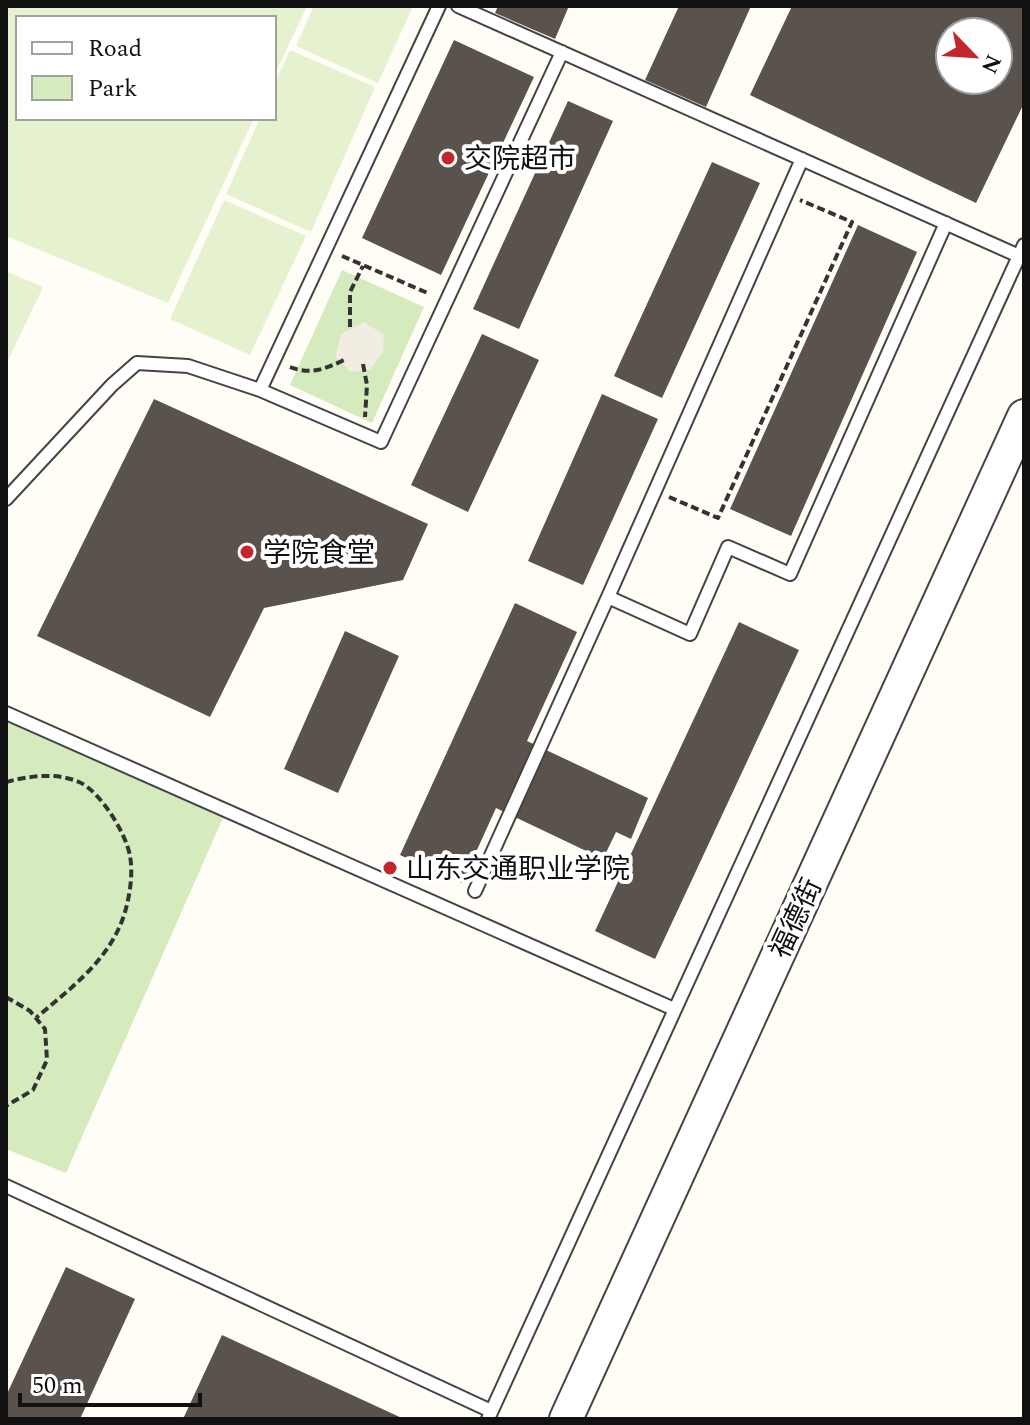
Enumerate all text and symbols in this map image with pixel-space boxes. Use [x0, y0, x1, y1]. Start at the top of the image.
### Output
legend [16, 16, 276, 120]
north arrow [934, 16, 1014, 96]
text: Road [88, 31, 142, 67]
text: N [972, 49, 1010, 79]
text: Park [88, 71, 138, 107]
place label: 交院超市 [464, 138, 576, 181]
marker: 交院超市 [439, 149, 457, 167]
place label: 学院食堂 [263, 532, 375, 575]
marker: 学院食堂 [238, 543, 256, 561]
place label: 山东交通职业学院 [406, 848, 630, 891]
marker: 山东交通职业学院 [381, 859, 399, 877]
street label: 福德街 [759, 871, 834, 966]
scale bar [20, 1357, 200, 1407]
text: 50 m [32, 1368, 83, 1404]

